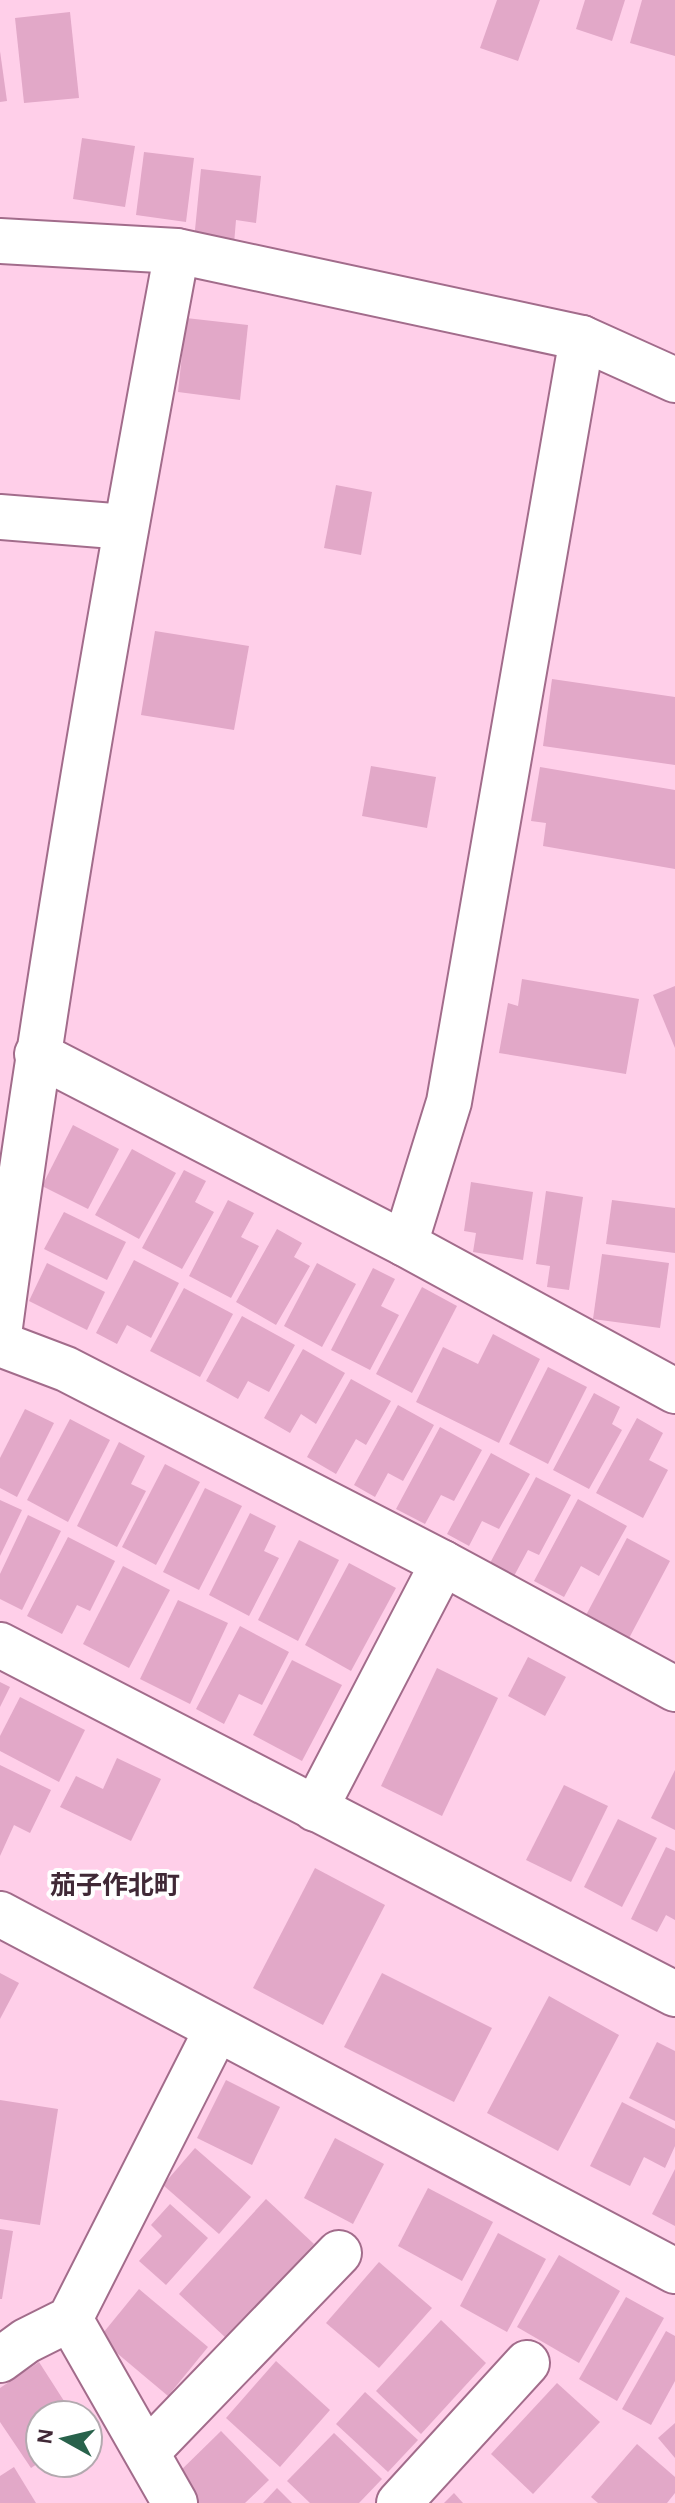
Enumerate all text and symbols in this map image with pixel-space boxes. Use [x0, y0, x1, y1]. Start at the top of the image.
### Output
district label: 茄子作北町 [50, 1871, 180, 1899]
north arrow [24, 2399, 104, 2479]
text: N [33, 2427, 57, 2445]

